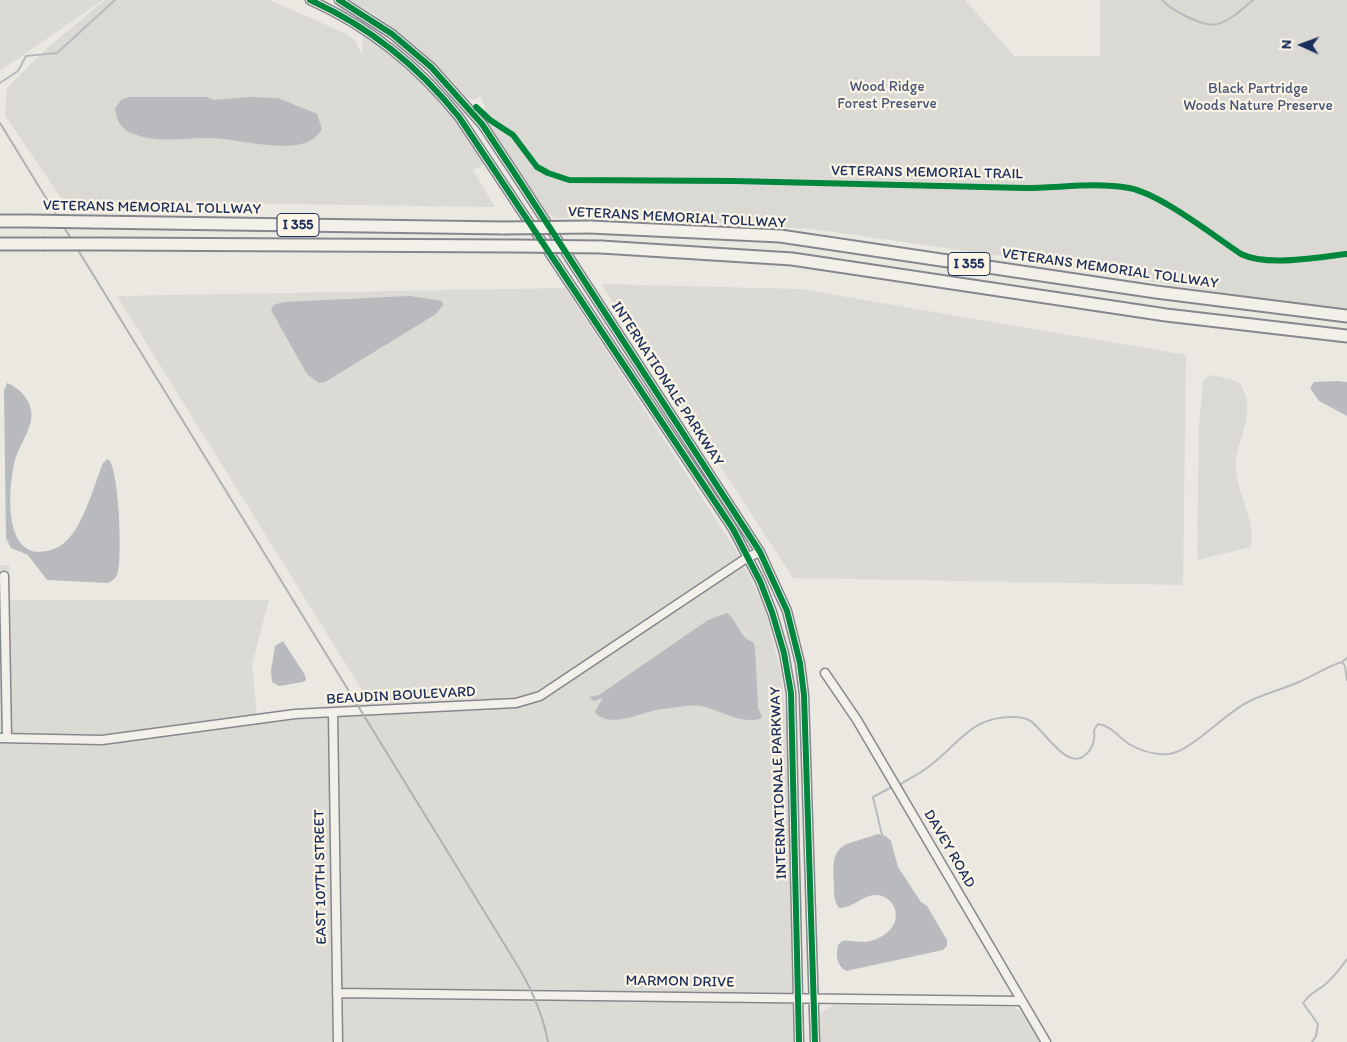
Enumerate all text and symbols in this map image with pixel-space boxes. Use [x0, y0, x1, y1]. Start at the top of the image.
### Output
north arrow [1277, 20, 1327, 70]
text: N [1278, 39, 1295, 49]
park label: Wood Ridge Forest Preserve [837, 78, 937, 113]
park label: Black Partridge Woods Nature Preserve [1183, 80, 1333, 115]
street label: VETERANS MEMORIAL TRAIL [831, 162, 1023, 184]
street label: VETERANS MEMORIAL TOLLWAY [43, 197, 261, 219]
street label: VETERANS MEMORIAL TOLLWAY [568, 203, 786, 233]
road number: I 355 [277, 214, 319, 236]
street label: VETERANS MEMORIAL TOLLWAY [1001, 245, 1219, 293]
road number: I 355 [948, 252, 990, 276]
street label: INTERNATIONALE PARKWAY [607, 298, 727, 470]
street label: BEAUDIN BOULEVARD [326, 683, 476, 709]
street label: INTERNATIONALE PARKWAY [767, 686, 791, 880]
street label: DAVEY ROAD [919, 807, 979, 891]
street label: EAST 107TH STREET [311, 809, 331, 945]
street label: MARMON DRIVE [625, 972, 735, 992]

